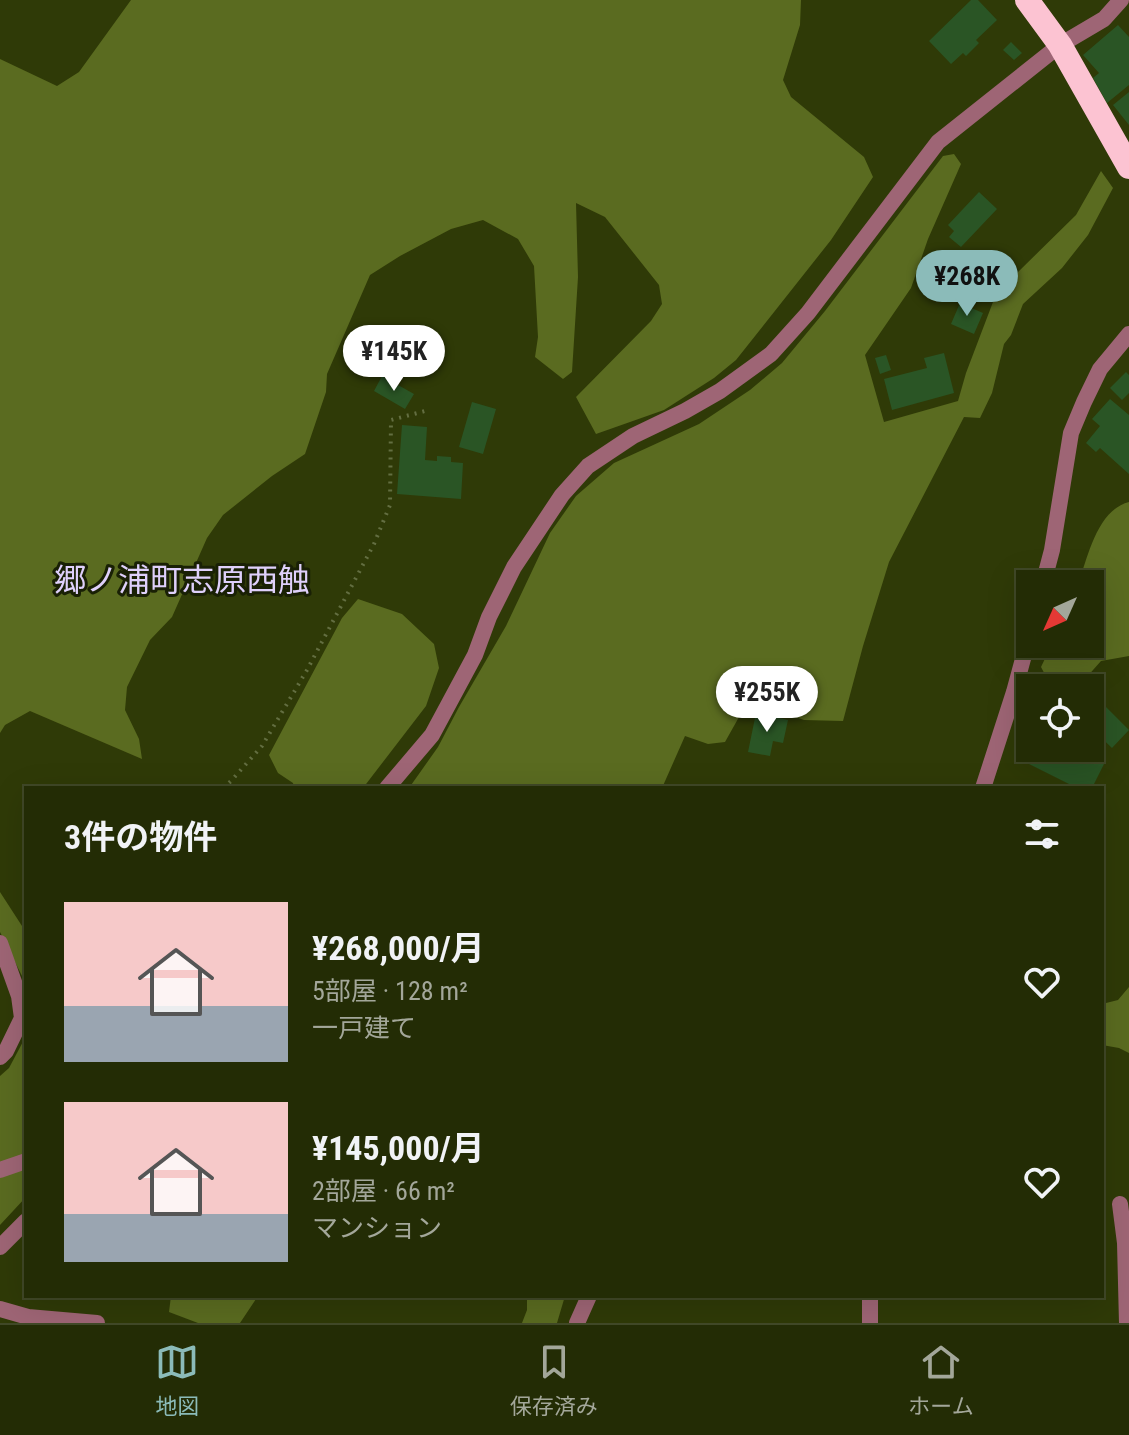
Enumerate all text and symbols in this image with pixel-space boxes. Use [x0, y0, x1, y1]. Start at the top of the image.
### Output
pin: ¥268K [911, 250, 1023, 318]
text: ¥268K [934, 261, 1000, 291]
pin: ¥145K [338, 325, 450, 393]
text: ¥145K [361, 336, 427, 366]
district label: 郷ノ浦町志原西触 [54, 561, 310, 599]
north arrow [1016, 570, 1104, 658]
map controls [1016, 570, 1104, 762]
pin: ¥255K [711, 666, 823, 734]
button: locate [1016, 674, 1104, 762]
text: ¥255K [734, 677, 800, 707]
icon: filters [1020, 812, 1064, 856]
text: 3件の物件 [64, 817, 217, 857]
text: ¥268,000/月 [312, 928, 485, 968]
icon: home [128, 934, 224, 1030]
icon: heart [1020, 960, 1064, 1004]
text: 5部屋 · 128 m² [312, 976, 468, 1006]
text: 一戸建て [312, 1013, 416, 1043]
text: ¥145,000/月 [312, 1128, 485, 1168]
icon: home [128, 1134, 224, 1230]
icon: heart [1020, 1160, 1064, 1204]
text: 2部屋 · 66 m² [312, 1176, 455, 1206]
text: マンション [312, 1213, 442, 1243]
tab: 地図 [155, 1340, 199, 1420]
tab: 保存済み [510, 1340, 598, 1420]
tab: ホーム [908, 1340, 974, 1420]

